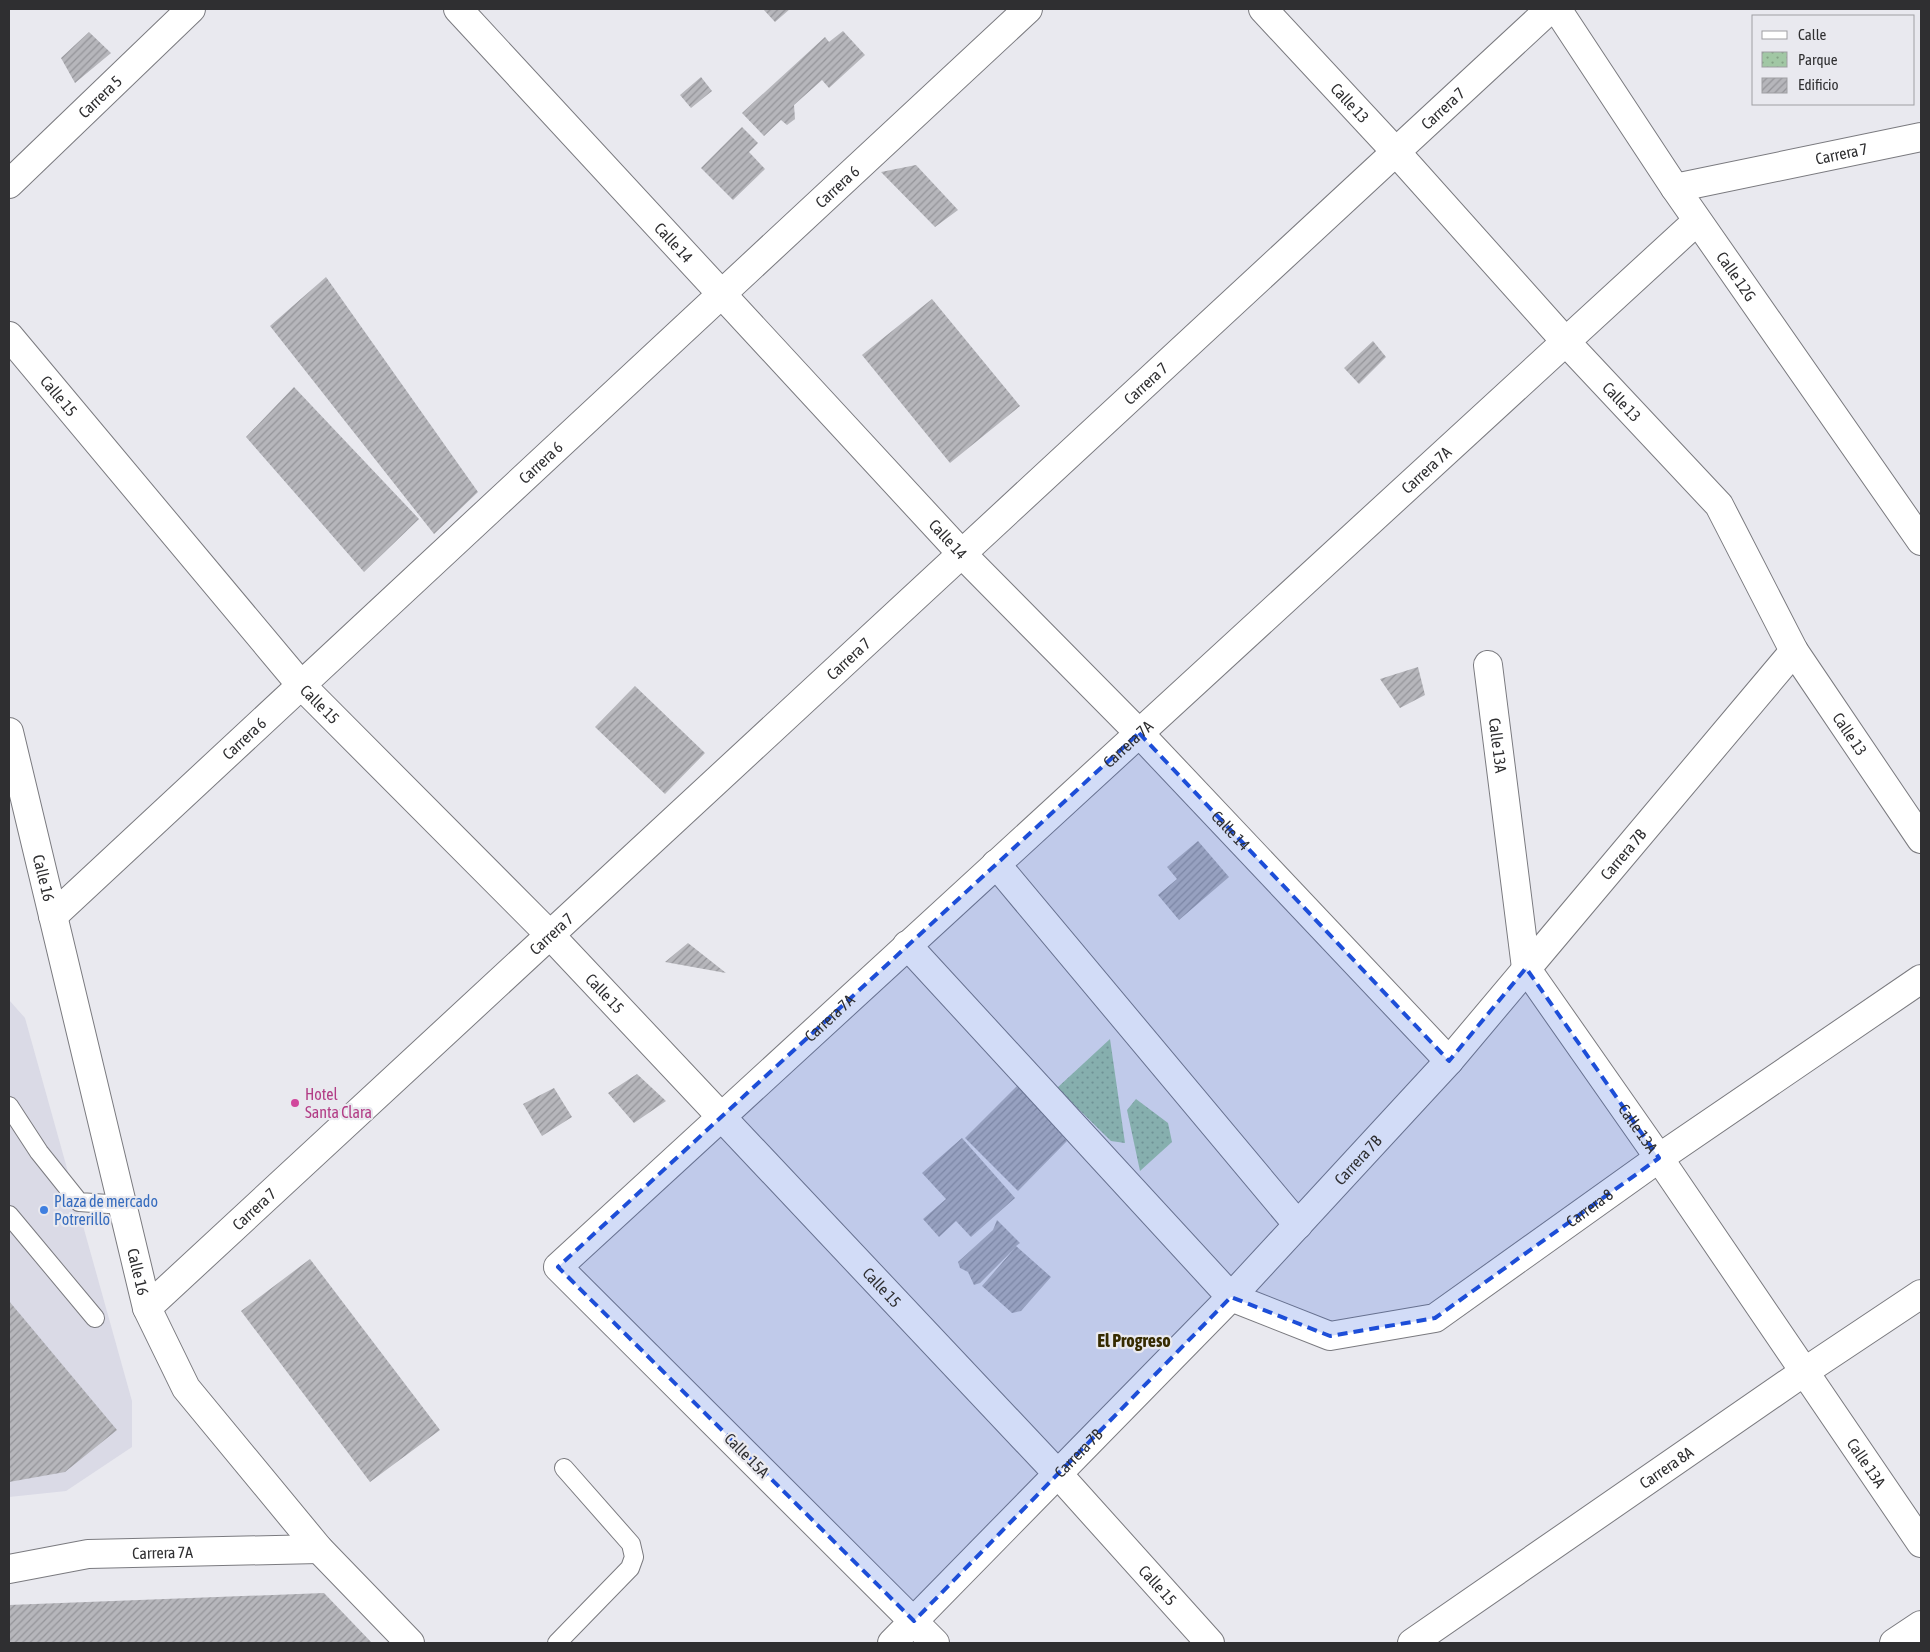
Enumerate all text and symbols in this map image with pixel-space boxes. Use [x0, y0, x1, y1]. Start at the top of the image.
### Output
legend [1752, 15, 1915, 105]
text: Calle [1798, 26, 1827, 43]
text: Parque [1798, 51, 1838, 68]
street label: Carrera 5 [74, 72, 125, 122]
text: Edificio [1798, 76, 1839, 93]
street label: Calle 13 [1327, 79, 1373, 126]
street label: Carrera 7 [1417, 84, 1468, 133]
street label: Carrera 7 [1814, 139, 1869, 168]
street label: Carrera 6 [812, 162, 863, 211]
street label: Calle 14 [651, 219, 697, 266]
street label: Calle 12G [1713, 248, 1760, 304]
street label: Carrera 7 [1120, 359, 1171, 408]
street label: Calle 15 [37, 372, 81, 420]
street label: Calle 13 [1599, 378, 1645, 425]
street label: Carrera 6 [515, 438, 566, 487]
street label: Carrera 7A [1398, 443, 1455, 497]
street label: Calle 14 [925, 516, 971, 563]
street label: Carrera 7 [823, 634, 874, 683]
street label: Calle 15 [297, 681, 343, 727]
street label: Calle 13 [1829, 709, 1871, 759]
street label: Carrera 6 [219, 714, 270, 763]
street label: Carrera 7A [1099, 716, 1156, 771]
street label: Calle 13A [1486, 717, 1510, 774]
street label: Calle 14 [1208, 807, 1254, 854]
street label: Carrera 7B [1597, 825, 1650, 883]
street label: Calle 16 [30, 853, 58, 903]
street label: Carrera 7 [526, 909, 577, 958]
street label: Calle 15 [582, 970, 628, 1017]
street label: Carrera 7A [801, 990, 858, 1045]
place label: Hotel Santa Clara [305, 1085, 372, 1121]
marker: Hotel Santa Clara [289, 1097, 301, 1109]
street label: Calle 13A [1615, 1100, 1662, 1156]
street label: Carrera 7B [1330, 1131, 1385, 1188]
street label: Carrera 7 [229, 1184, 280, 1233]
street label: Carrera 8 [1563, 1185, 1616, 1230]
place label: Plaza de mercado Potrerillo [54, 1192, 158, 1228]
marker: Plaza de mercado Potrerillo [38, 1204, 50, 1216]
street label: Calle 16 [124, 1247, 153, 1297]
street label: Calle 15 [859, 1264, 905, 1311]
district label: El Progreso [1097, 1330, 1171, 1351]
street label: Carrera 7B [1051, 1425, 1106, 1481]
street label: Calle 15A [721, 1429, 773, 1481]
street label: Calle 13A [1843, 1435, 1890, 1491]
street label: Carrera 8A [1636, 1442, 1696, 1492]
street label: Carrera 7A [132, 1543, 193, 1562]
street label: Calle 15 [1135, 1561, 1181, 1609]

